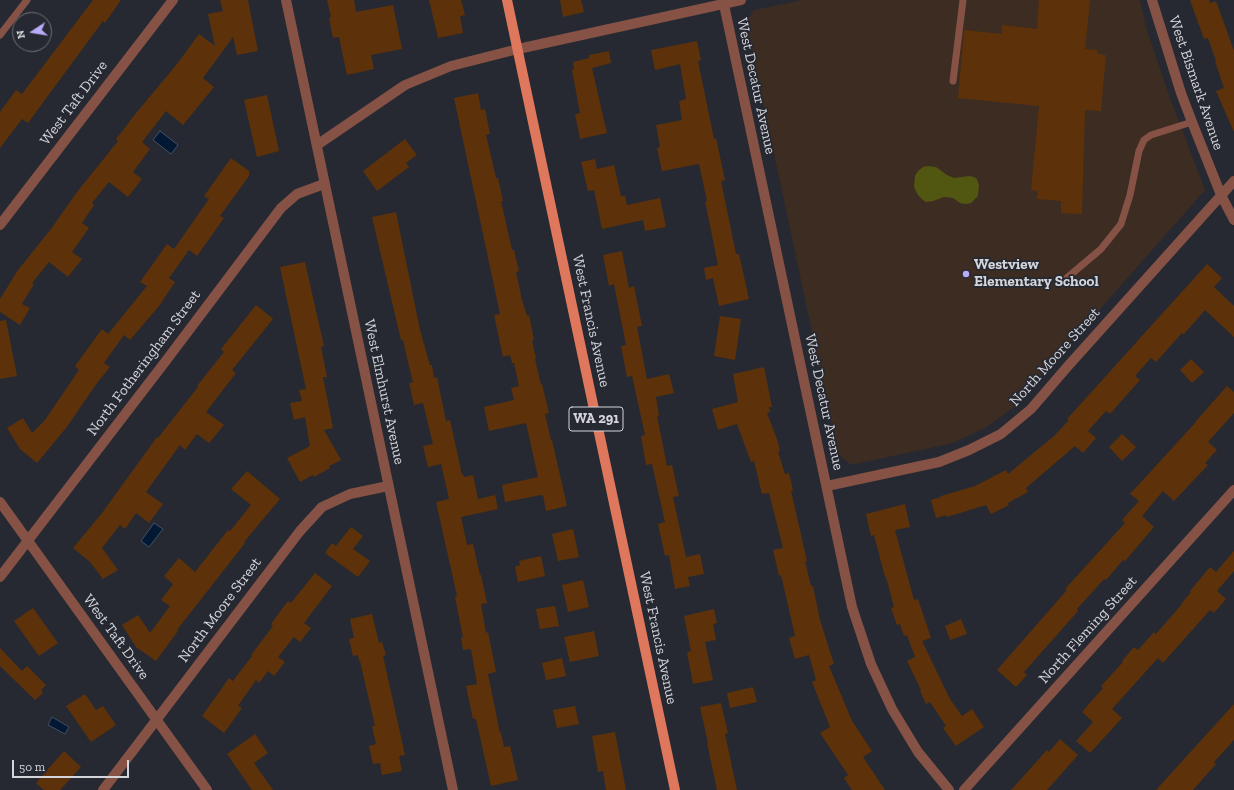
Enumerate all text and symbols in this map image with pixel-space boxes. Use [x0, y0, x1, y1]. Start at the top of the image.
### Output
north arrow [12, 12, 52, 52]
street label: West Bismark Avenue [1165, 13, 1227, 153]
street label: West Decatur Avenue [733, 16, 779, 156]
text: N [14, 29, 28, 40]
street label: West Taft Drive [36, 57, 112, 149]
street label: West Francis Avenue [568, 253, 614, 389]
place label: Westview Elementary School [974, 256, 1099, 291]
marker: Westview Elementary School [961, 269, 971, 279]
street label: North Fotheringham Street [83, 287, 205, 439]
street label: North Moore Street [1006, 304, 1104, 410]
street label: West Elmhurst Avenue [360, 318, 408, 466]
street label: West Decatur Avenue [801, 332, 847, 472]
road number: WA 291 [569, 407, 623, 431]
street label: North Moore Street [175, 554, 265, 666]
street label: West Francis Avenue [635, 570, 681, 706]
street label: North Fleming Street [1035, 573, 1141, 687]
street label: West Taft Drive [79, 591, 153, 683]
scale bar [14, 752, 131, 778]
text: 50 m [19, 760, 45, 774]

